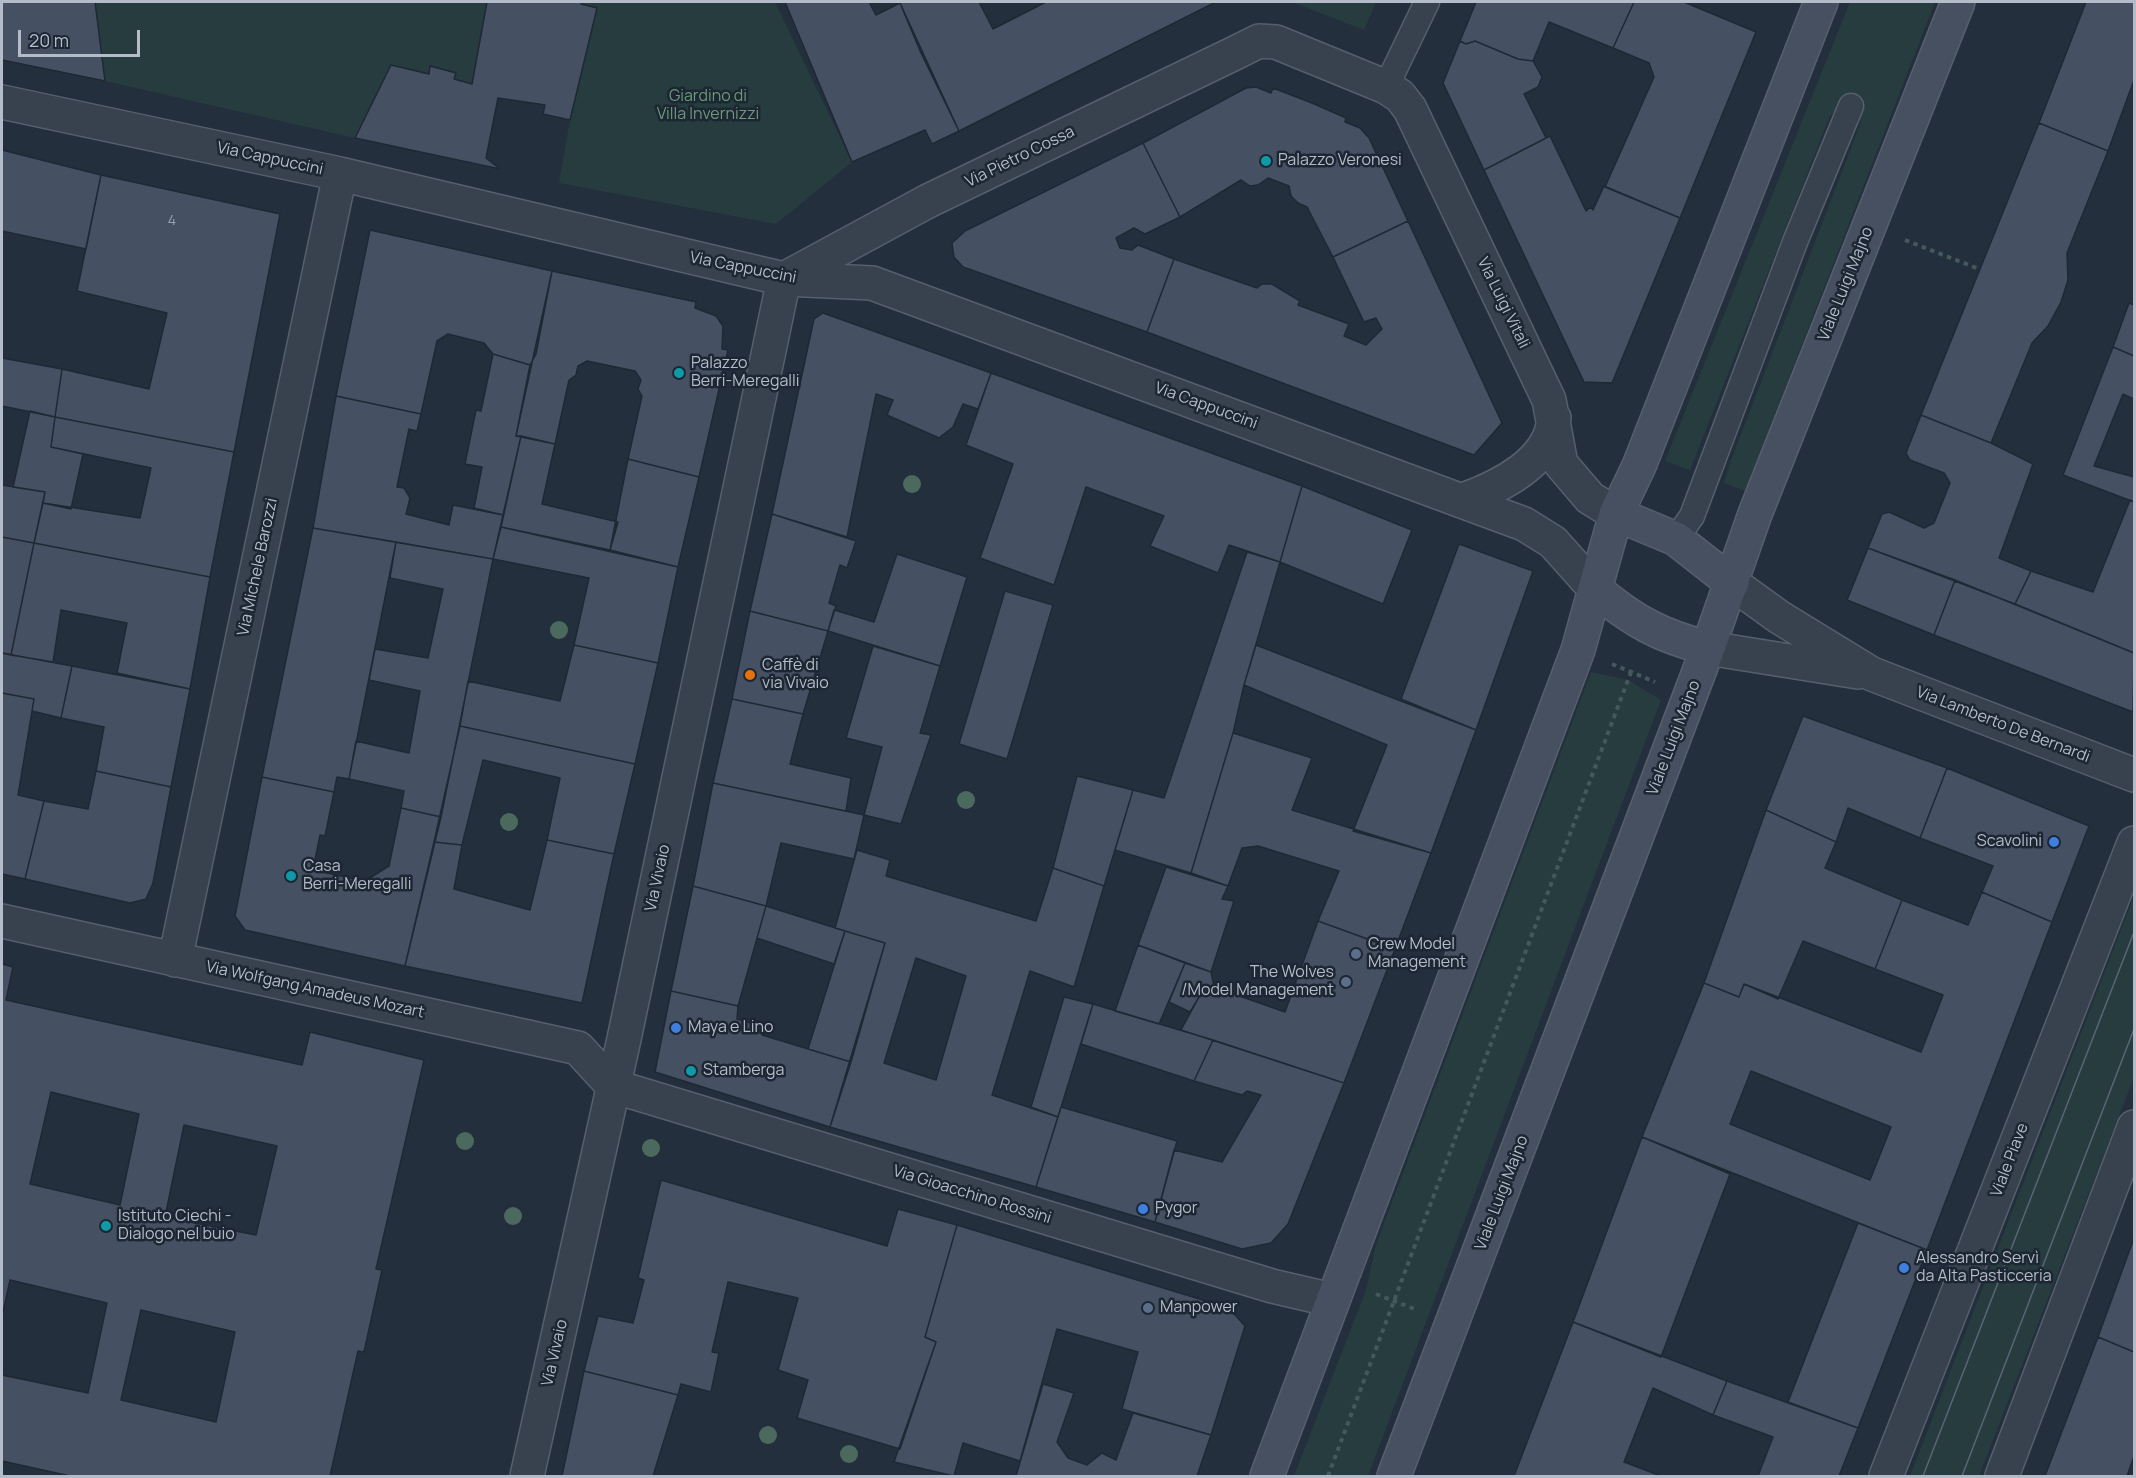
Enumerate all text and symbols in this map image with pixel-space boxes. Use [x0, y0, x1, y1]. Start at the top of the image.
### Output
scale bar [21, 18, 142, 56]
text: 20 m [29, 28, 69, 52]
park label: Giardino di Villa Invernizzi [657, 87, 759, 125]
street label: Via Pietro Cossa [962, 122, 1078, 192]
street label: Via Cappuccini [215, 138, 325, 180]
place label: Palazzo Veronesi [1278, 151, 1402, 171]
marker: Palazzo Veronesi [1259, 154, 1273, 168]
house number: 4 [168, 213, 176, 229]
street label: Viale Luigi Majno [1814, 224, 1878, 344]
street label: Via Cappuccini [688, 248, 798, 288]
street label: Via Luigi Vitali [1473, 254, 1533, 352]
place label: Palazzo Berri-Meregalli [691, 354, 799, 392]
marker: Palazzo Berri-Meregalli [672, 366, 686, 380]
street label: Via Cappuccini [1152, 378, 1260, 434]
street label: Via Michele Barozzi [234, 496, 282, 638]
place label: Caffè di via Vivaio [762, 656, 829, 694]
marker: Caffè di via Vivaio [743, 668, 757, 682]
street label: Viale Luigi Majno [1643, 678, 1705, 798]
street label: Via Lamberto De Bernardi [1913, 683, 2093, 767]
place label: Scavolini [1977, 832, 2042, 852]
marker: Scavolini [2047, 835, 2061, 849]
street label: Via Vivaio [642, 843, 674, 913]
place label: Casa Berri-Meregalli [303, 857, 411, 895]
marker: Casa Berri-Meregalli [284, 869, 298, 883]
place label: Crew Model Management [1368, 935, 1466, 973]
marker: Crew Model Management [1349, 947, 1363, 961]
street label: Via Wolfgang Amadeus Mozart [204, 957, 426, 1023]
place label: The Wolves /Model Management [1181, 963, 1334, 1001]
marker: The Wolves /Model Management [1339, 975, 1353, 989]
place label: Maya e Lino [688, 1018, 773, 1038]
marker: Maya e Lino [669, 1021, 683, 1035]
place label: Stamberga [703, 1061, 784, 1081]
marker: Stamberga [684, 1064, 698, 1078]
street label: Viale Piave [1987, 1120, 2033, 1200]
street label: Viale Luigi Majno [1471, 1133, 1533, 1253]
street label: Via Gioacchino Rossini [890, 1162, 1054, 1228]
place label: Pygor [1155, 1199, 1198, 1219]
marker: Pygor [1136, 1202, 1150, 1216]
place label: Istituto Ciechi - Dialogo nel buio [118, 1207, 235, 1245]
marker: Istituto Ciechi - Dialogo nel buio [99, 1219, 113, 1233]
place label: Alessandro Servì da Alta Pasticceria [1916, 1249, 2052, 1287]
marker: Alessandro Servì da Alta Pasticceria [1897, 1261, 1911, 1275]
place label: Manpower [1160, 1298, 1238, 1318]
marker: Manpower [1141, 1301, 1155, 1315]
street label: Via Vivaio [538, 1318, 572, 1388]

